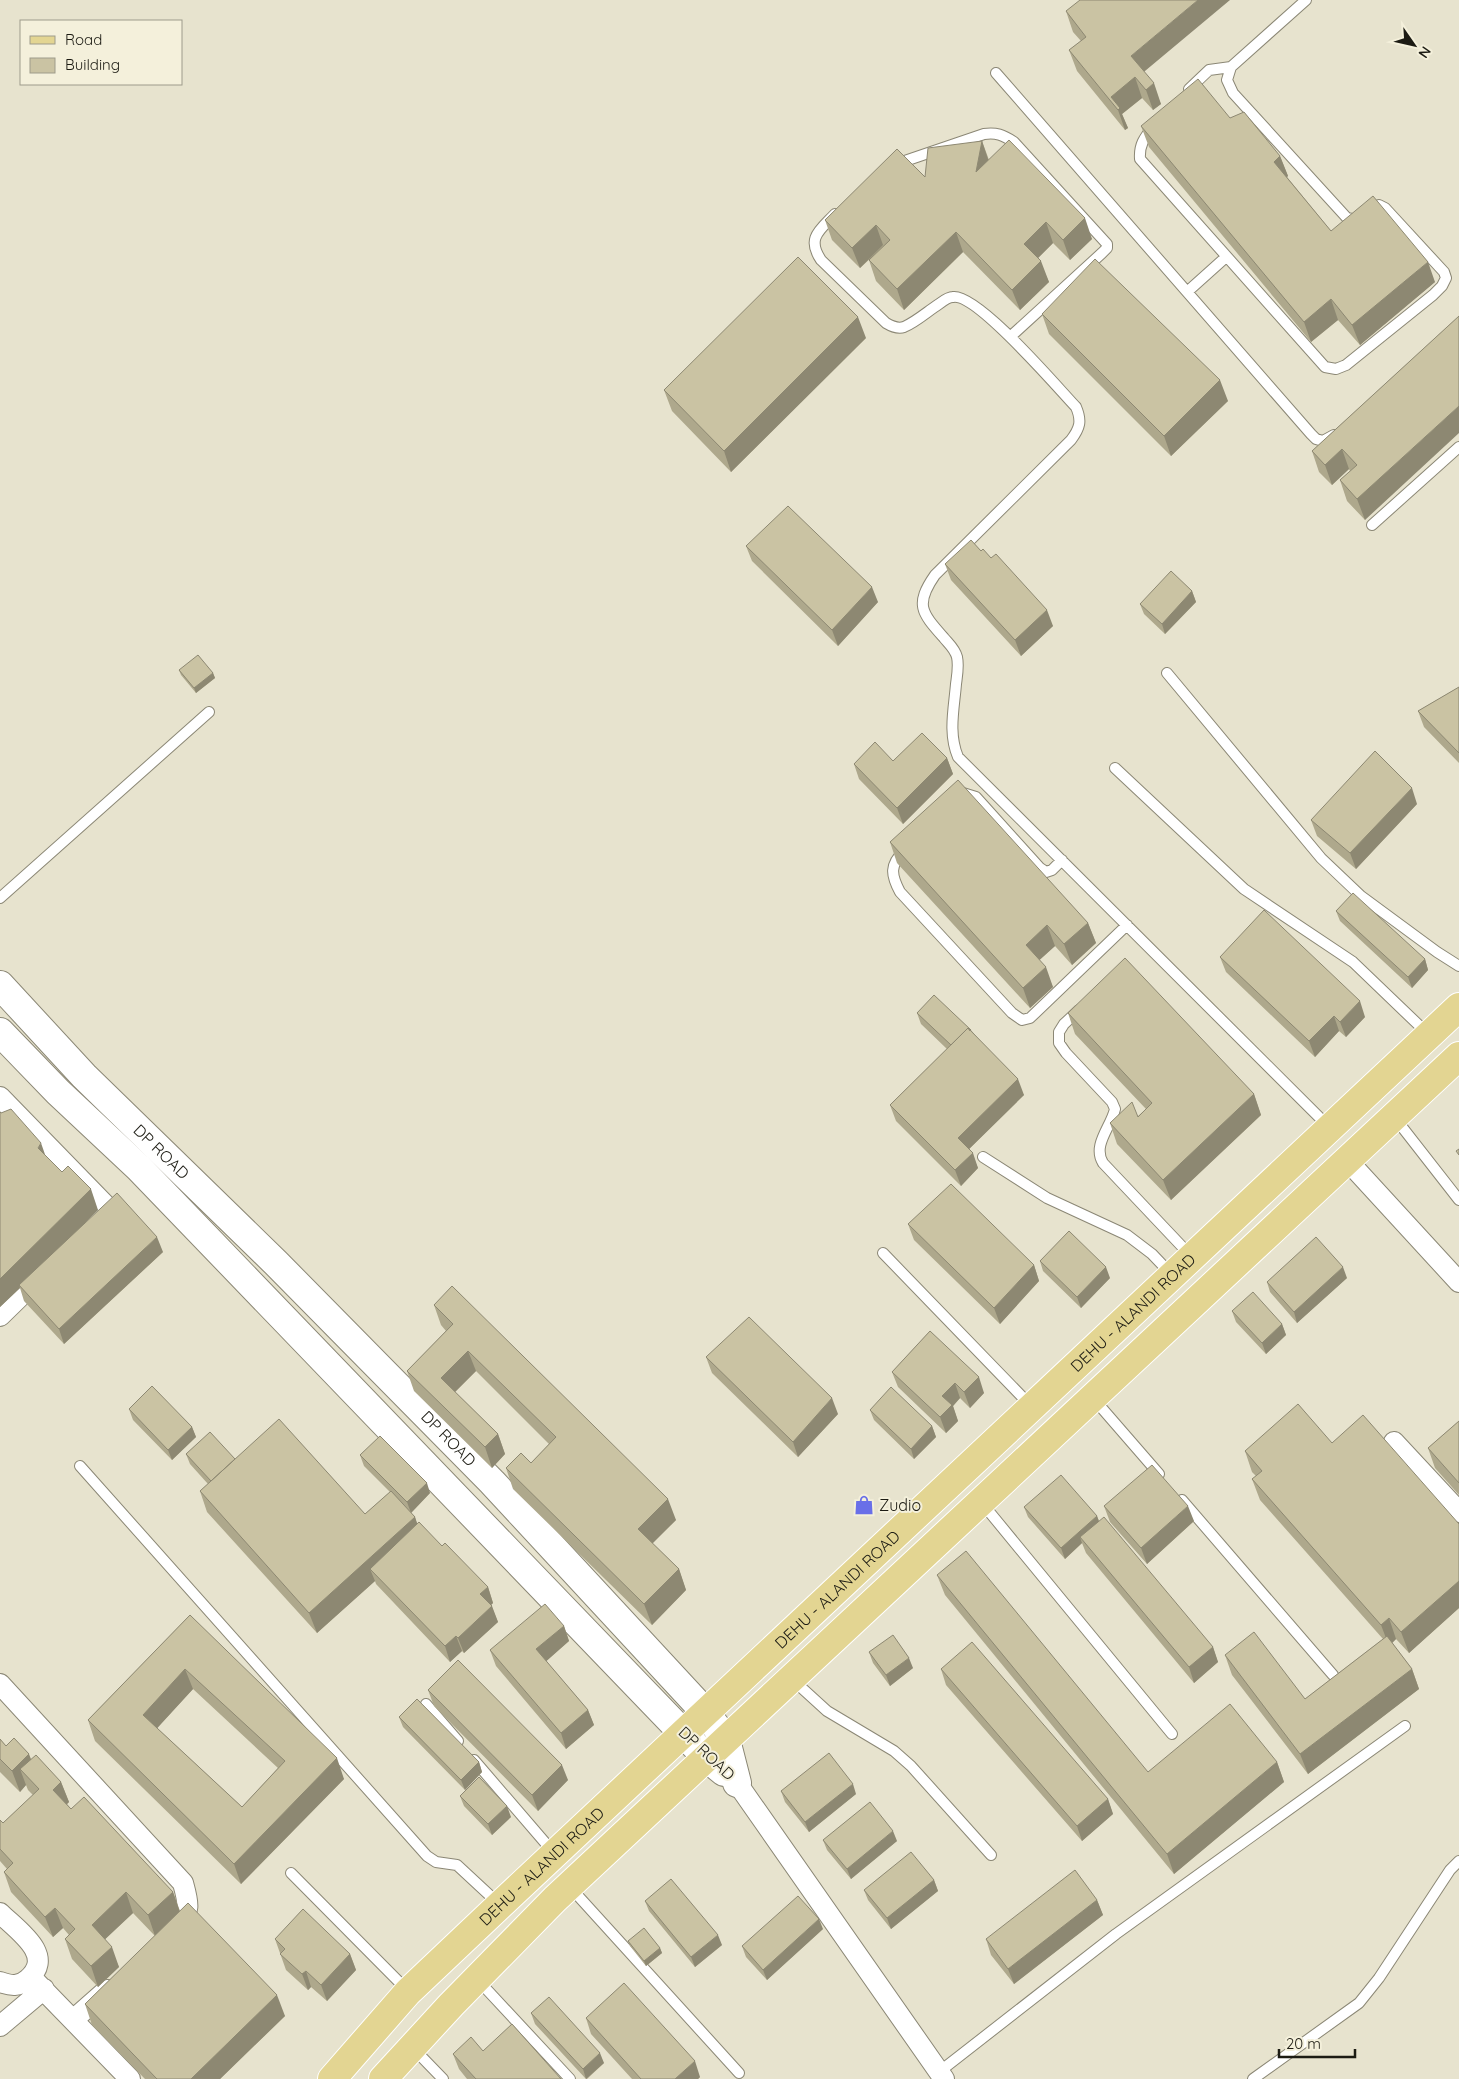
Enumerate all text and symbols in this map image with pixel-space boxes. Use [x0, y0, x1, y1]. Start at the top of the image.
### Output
legend [20, 20, 182, 85]
north arrow [1389, 20, 1439, 70]
text: Road [65, 30, 102, 49]
text: N [1414, 43, 1435, 62]
text: Building [65, 55, 120, 74]
street label: DP ROAD [129, 1120, 194, 1183]
street label: DEHU - ALANDI ROAD [1066, 1249, 1199, 1376]
street label: DP ROAD [417, 1406, 481, 1470]
shop icon: Zudio [853, 1494, 875, 1516]
place label: Zudio [879, 1495, 921, 1515]
street label: DEHU - ALANDI ROAD [770, 1526, 904, 1653]
street label: DP ROAD [675, 1722, 739, 1784]
street label: DEHU - ALANDI ROAD [475, 1803, 608, 1930]
scale bar [1279, 2026, 1355, 2058]
text: 20 m [1286, 2034, 1321, 2053]

